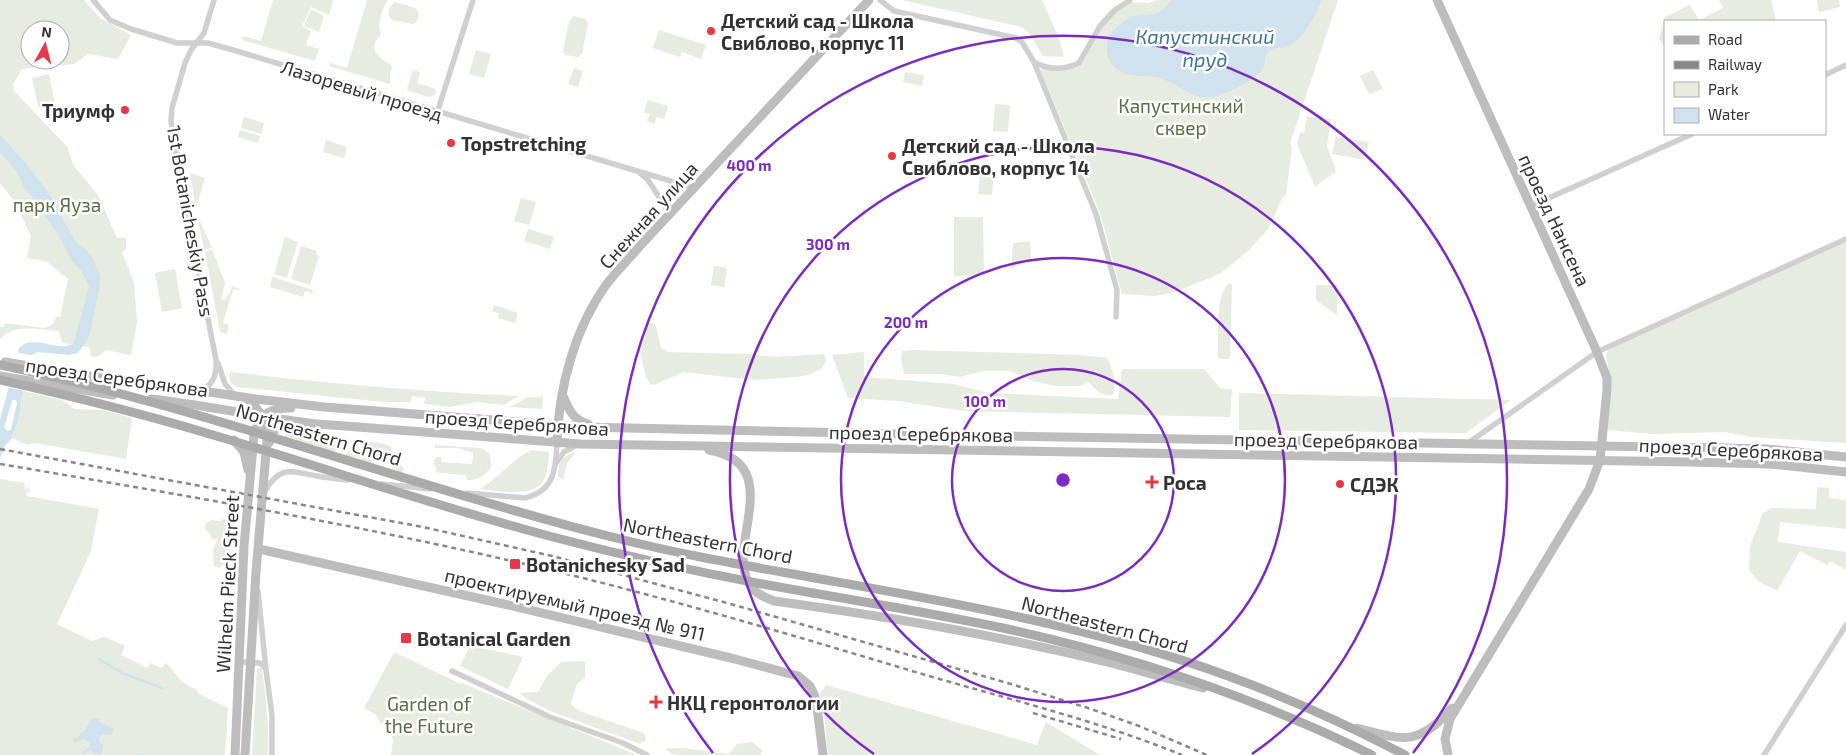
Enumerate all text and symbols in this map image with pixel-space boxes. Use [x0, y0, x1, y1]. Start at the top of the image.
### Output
place label: Детский сад - Школа Свиблово, корпус 11 [721, 9, 914, 54]
north arrow [20, 20, 70, 70]
legend [1664, 20, 1826, 135]
text: N [41, 23, 53, 41]
water label: Капустинский пруд [1135, 24, 1275, 71]
marker: Детский сад - Школа Свиблово, корпус 11 [705, 25, 717, 37]
text: Road [1708, 30, 1743, 48]
street label: Лазоревый проезд [278, 54, 446, 126]
text: Railway [1708, 55, 1762, 73]
text: Park [1708, 80, 1739, 98]
park label: Капустинский сквер [1118, 94, 1244, 139]
place label: Триумф [42, 99, 115, 122]
marker: Триумф [119, 104, 131, 116]
text: Water [1708, 105, 1750, 123]
street label: 1st Botanicheskiy Pass [163, 123, 219, 319]
place label: Topstretching [461, 132, 586, 155]
place label: Детский сад - Школа Свиблово, корпус 14 [902, 134, 1095, 179]
marker: Topstretching [445, 137, 457, 149]
marker: Детский сад - Школа Свиблово, корпус 14 [886, 150, 898, 162]
street label: проезд Нансена [1514, 150, 1596, 290]
text: 400 m [727, 156, 771, 174]
street label: Снежная улица [594, 157, 703, 274]
park label: парк Яуза [13, 193, 101, 217]
text: 300 m [806, 235, 850, 253]
text: 200 m [884, 313, 928, 331]
street label: проезд Серебрякова [24, 353, 210, 401]
text: 100 m [964, 392, 1006, 410]
street label: Northeastern Chord [234, 398, 404, 470]
street label: проезд Серебрякова [424, 404, 610, 440]
street label: проезд Серебрякова [829, 420, 1013, 446]
street label: проезд Серебрякова [1234, 427, 1418, 453]
street label: проезд Серебрякова [1638, 433, 1824, 465]
centre of rings [1054, 471, 1072, 489]
place label: Роса [1163, 471, 1207, 494]
place label: СДЭК [1350, 473, 1399, 496]
marker: Роса [1145, 475, 1159, 489]
marker: СДЭК [1334, 478, 1346, 490]
street label: Wilhelm Pieck Street [211, 494, 243, 674]
street label: Northeastern Chord [622, 512, 794, 568]
place label: Botanichesky Sad [526, 553, 685, 577]
marker: Botanichesky Sad [508, 557, 522, 571]
street label: проектируемый проезд № 911 [442, 563, 707, 646]
street label: Northeastern Chord [1019, 591, 1191, 657]
place label: Botanical Garden [417, 627, 571, 650]
marker: Botanical Garden [399, 631, 413, 645]
place label: НКЦ геронтологии [667, 691, 839, 714]
park label: Garden of the Future [384, 692, 474, 737]
marker: НКЦ геронтологии [649, 695, 663, 709]

